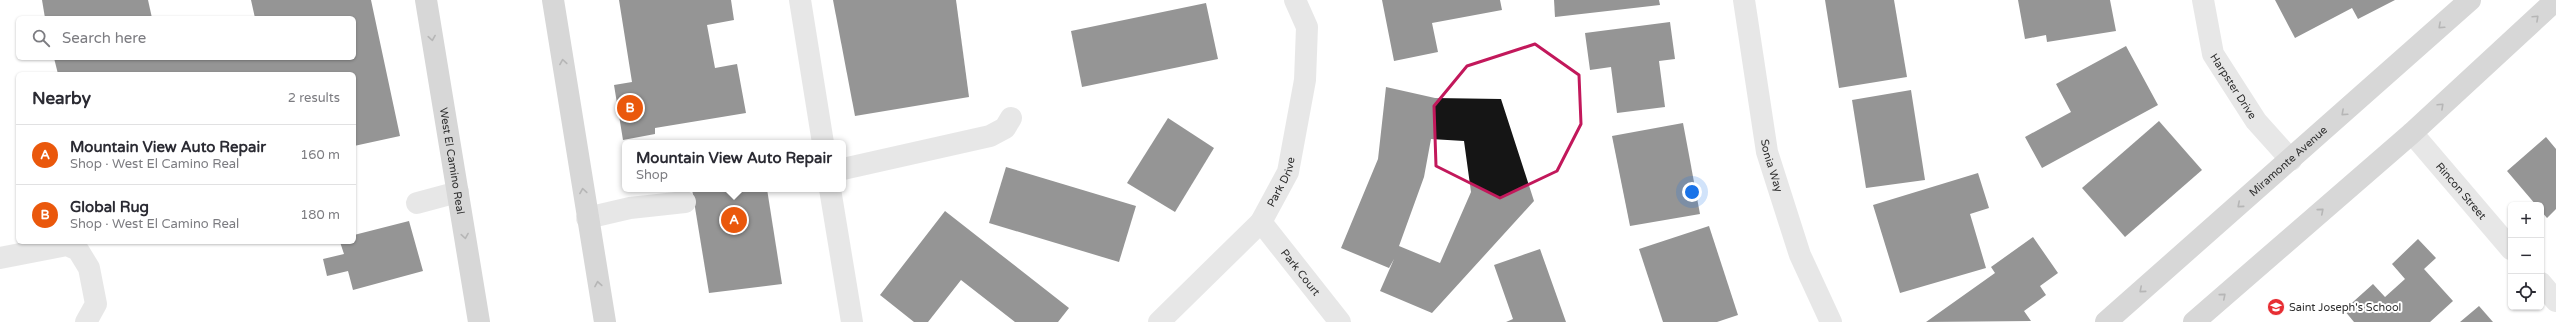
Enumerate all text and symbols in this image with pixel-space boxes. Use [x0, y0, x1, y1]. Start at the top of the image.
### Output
search box [16, 16, 356, 60]
one-way arrow [2531, 16, 2539, 23]
one-way arrow [2438, 21, 2446, 29]
icon: search [30, 27, 52, 49]
text: Search here [62, 29, 146, 47]
one-way arrow [428, 35, 436, 42]
street label: Harpster Drive [2208, 51, 2259, 121]
one-way arrow [559, 59, 568, 65]
text: Nearby [32, 88, 91, 109]
text: 2 results [288, 90, 340, 106]
pin: B [617, 93, 643, 123]
one-way arrow [2436, 104, 2443, 111]
street label: West El Camino Real [437, 107, 468, 215]
one-way arrow [2341, 108, 2349, 115]
street label: Miramonte Avenue [2246, 123, 2330, 199]
text: Mountain View Auto Repair [70, 138, 266, 156]
street label: Sonia Way [1759, 138, 1786, 194]
popup [622, 140, 846, 192]
text: A [40, 147, 50, 163]
text: 160 m [300, 147, 340, 163]
text: Mountain View Auto Repair [636, 149, 832, 167]
text: Shop · West El Camino Real [70, 156, 239, 172]
street label: Park Drive [1264, 156, 1297, 209]
street label: Rincon Street [2433, 160, 2489, 222]
text: Shop [636, 167, 668, 183]
your location [1682, 182, 1702, 202]
one-way arrow [579, 187, 588, 194]
text: Global Rug [70, 198, 149, 216]
one-way arrow [2237, 200, 2245, 207]
map controls [2508, 202, 2544, 310]
button: + [2508, 202, 2544, 238]
pin: A [721, 205, 747, 235]
text: B [40, 207, 50, 223]
text: 180 m [300, 207, 340, 223]
one-way arrow [2317, 209, 2324, 216]
text: Shop · West El Camino Real [70, 216, 239, 232]
one-way arrow [460, 233, 469, 239]
button: − [2508, 238, 2544, 274]
street label: Park Court [1278, 246, 1323, 298]
button: locate [2508, 274, 2544, 310]
one-way arrow [594, 280, 603, 287]
one-way arrow [2140, 285, 2147, 292]
one-way arrow [2218, 294, 2226, 301]
school or university icon: Saint Joseph's School [2266, 297, 2286, 317]
place label: Saint Joseph's School [2289, 301, 2401, 314]

